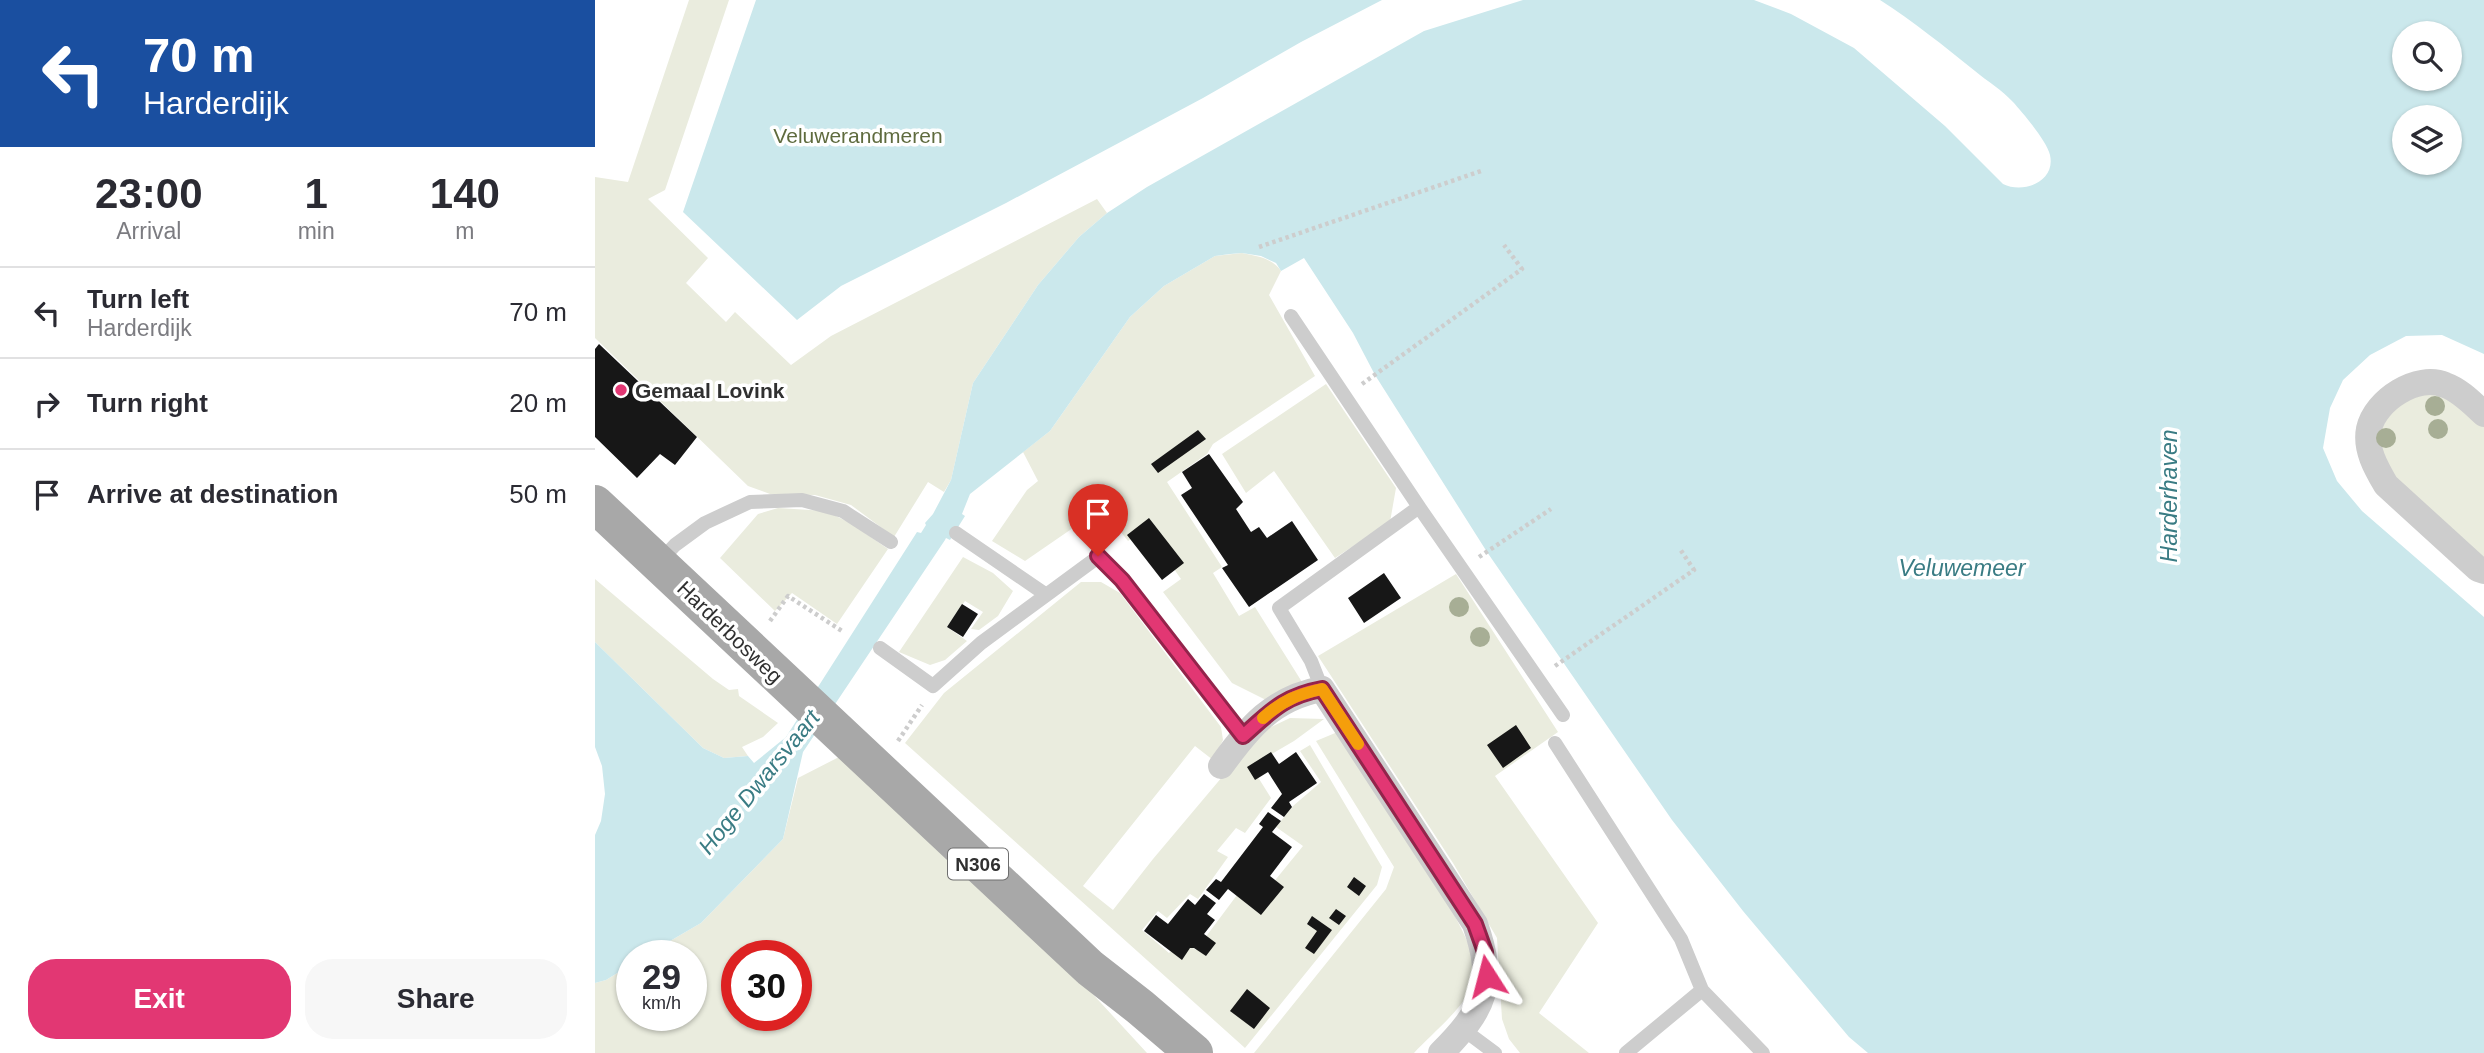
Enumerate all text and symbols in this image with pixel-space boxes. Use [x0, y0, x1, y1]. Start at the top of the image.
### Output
map controls [2392, 21, 2462, 175]
button: search [2392, 21, 2462, 91]
icon: left [28, 28, 119, 119]
text: 70 m [143, 28, 255, 82]
text: Harderdijk [143, 85, 289, 121]
button: layers [2392, 105, 2462, 175]
park label: Veluwerandmeren [773, 124, 943, 147]
text: 23:00 [95, 170, 203, 217]
text: 1 [304, 170, 328, 217]
text: 140 [430, 170, 500, 217]
text: Arrival [116, 218, 181, 244]
text: min [298, 218, 335, 244]
text: m [455, 218, 474, 244]
text: Turn left [87, 284, 189, 314]
icon: left [28, 294, 66, 332]
text: 70 m [509, 297, 567, 327]
text: Harderdijk [87, 315, 192, 341]
place label: Gemaal Lovink [635, 379, 785, 402]
marker: Gemaal Lovink [613, 382, 629, 398]
icon: right [28, 385, 66, 423]
text: Turn right [87, 388, 208, 418]
text: 20 m [509, 388, 567, 418]
water label: Harderhaven [2156, 430, 2182, 562]
icon: arrive [28, 476, 66, 514]
text: Arrive at destination [87, 479, 338, 509]
text: 50 m [509, 479, 567, 509]
pin [1068, 484, 1128, 556]
icon: arrive [1079, 495, 1117, 533]
water label: Veluwemeer [1899, 555, 2027, 581]
street label: Harderbosweg [673, 576, 787, 688]
water label: Hoge Dwarsvaart [693, 704, 826, 859]
road number: N306 [948, 848, 1008, 880]
position arrow [1450, 939, 1524, 1013]
speed limit sign: 30 [721, 940, 812, 1031]
text: 29 [642, 957, 681, 996]
button: Exit [28, 959, 291, 1039]
button: Share [305, 959, 567, 1039]
text: km/h [642, 993, 681, 1013]

